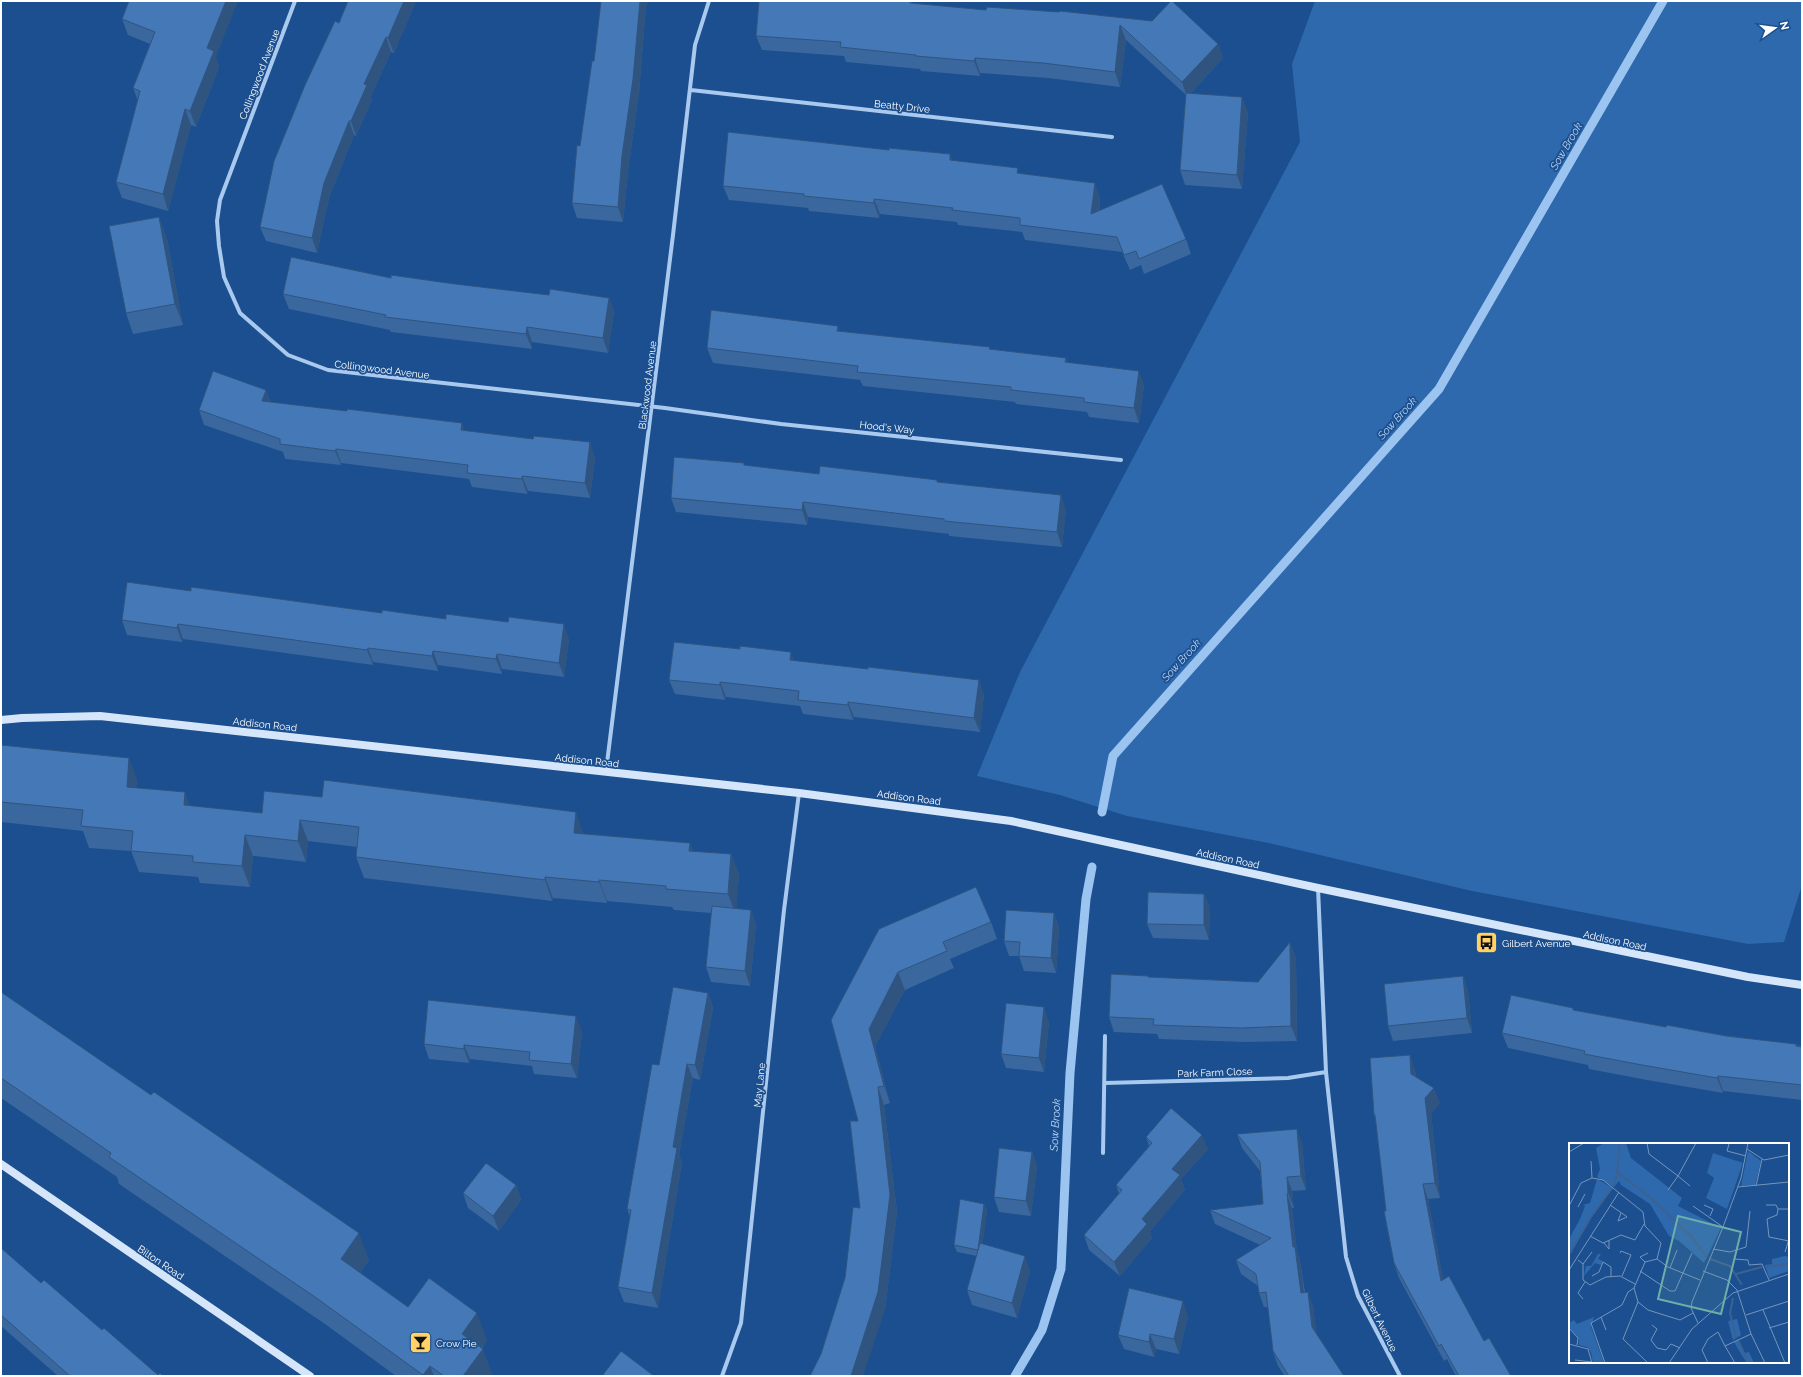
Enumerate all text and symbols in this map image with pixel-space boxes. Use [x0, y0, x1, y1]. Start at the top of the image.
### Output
north arrow [1755, 8, 1795, 48]
text: N [1777, 20, 1792, 31]
street label: Collingwood Avenue [237, 27, 282, 121]
street label: Beatty Drive [873, 98, 931, 115]
water label: Sow Brook [1547, 120, 1585, 173]
street label: Blackwood Avenue [637, 340, 658, 430]
street label: Collingwood Avenue [334, 358, 430, 381]
water label: Sow Brook [1374, 394, 1420, 443]
street label: Hood's Way [859, 419, 915, 436]
water label: Sow Brook [1158, 636, 1204, 685]
street label: Addison Road [232, 716, 298, 733]
street label: Addison Road [554, 752, 620, 769]
street label: Addison Road [876, 788, 942, 807]
street label: Addison Road [1195, 846, 1261, 871]
street label: Addison Road [1582, 928, 1648, 953]
bus stop icon: Gilbert Avenue [1473, 930, 1499, 956]
place label: Gilbert Avenue [1502, 938, 1570, 949]
street label: May Lane [752, 1062, 767, 1108]
street label: Park Farm Close [1177, 1066, 1253, 1079]
water label: Sow Brook [1048, 1098, 1063, 1153]
inset map [1569, 1143, 1789, 1363]
street label: Bilton Road [136, 1243, 186, 1282]
street label: Gilbert Avenue [1360, 1287, 1400, 1353]
bar icon: Crow Pie [408, 1330, 434, 1356]
place label: Crow Pie [436, 1338, 477, 1349]

